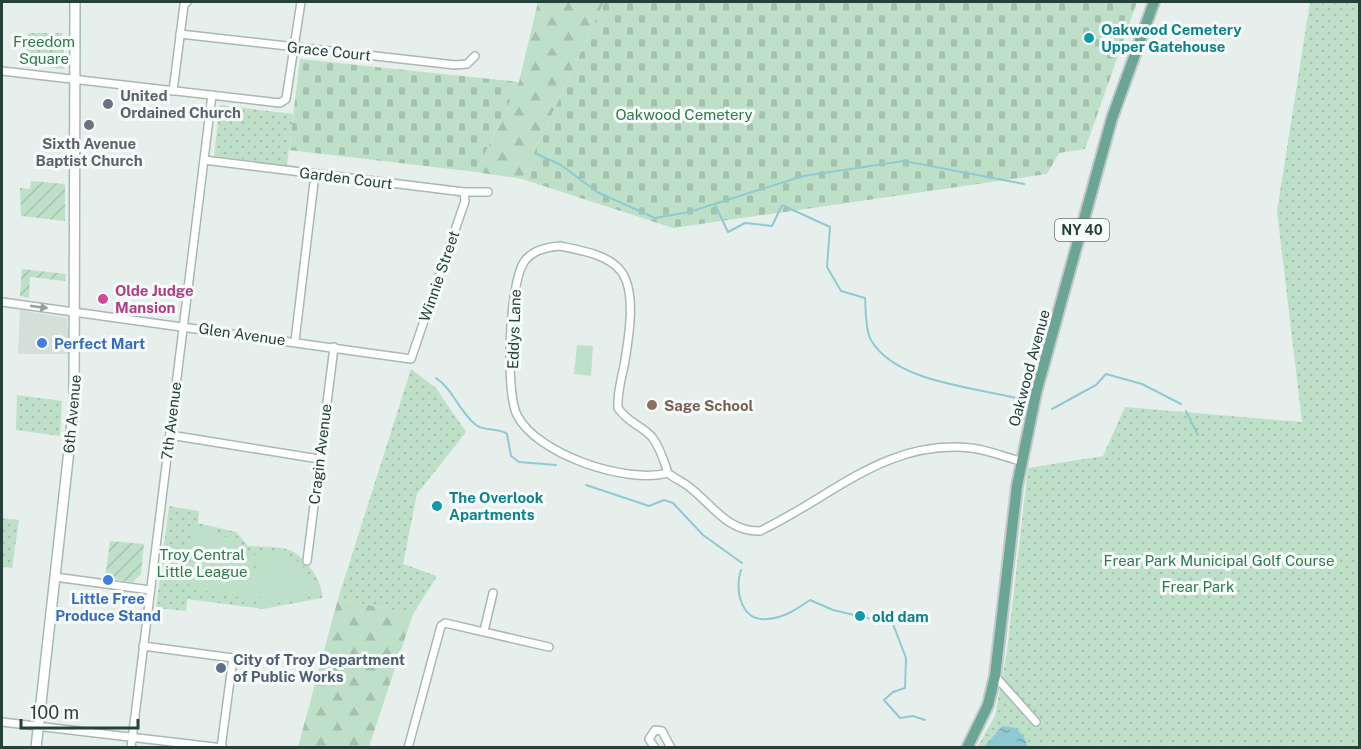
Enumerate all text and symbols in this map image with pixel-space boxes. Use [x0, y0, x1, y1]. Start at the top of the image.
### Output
place label: Oakwood Cemetery Upper Gatehouse [1101, 21, 1242, 55]
marker: Oakwood Cemetery Upper Gatehouse [1082, 31, 1096, 45]
park label: Freedom Square [13, 33, 75, 67]
street label: Grace Court [286, 38, 372, 64]
place label: United Ordained Church [120, 87, 241, 121]
marker: United Ordained Church [101, 97, 115, 111]
park label: Oakwood Cemetery [615, 106, 753, 123]
marker: Sixth Avenue Baptist Church [82, 118, 96, 132]
place label: Sixth Avenue Baptist Church [35, 135, 143, 169]
street label: Garden Court [298, 164, 394, 192]
road number: NY 40 [1055, 219, 1109, 241]
street label: Winnie Street [415, 228, 463, 324]
place label: Olde Judge Mansion [115, 282, 194, 316]
street label: Eddys Lane [504, 289, 524, 369]
marker: Olde Judge Mansion [96, 292, 110, 306]
one-way arrow [29, 302, 48, 312]
street label: Oakwood Avenue [1005, 308, 1053, 428]
street label: Glen Avenue [198, 319, 286, 349]
place label: Perfect Mart [54, 335, 145, 352]
marker: Perfect Mart [35, 336, 49, 350]
street label: 6th Avenue [60, 374, 84, 454]
street label: 7th Avenue [158, 381, 184, 461]
place label: Sage School [664, 397, 754, 414]
marker: Sage School [645, 398, 659, 412]
street label: Cragin Avenue [305, 403, 335, 505]
place label: The Overlook Apartments [449, 489, 544, 523]
marker: The Overlook Apartments [430, 499, 444, 513]
park label: Troy Central Little League [157, 546, 247, 580]
park label: Frear Park Municipal Golf Course [1104, 552, 1334, 569]
marker: Little Free Produce Stand [101, 573, 115, 587]
park label: Frear Park [1162, 578, 1234, 595]
place label: Little Free Produce Stand [55, 590, 161, 624]
place label: old dam [872, 608, 929, 625]
marker: old dam [853, 609, 867, 623]
place label: City of Troy Department of Public Works [233, 651, 405, 685]
marker: City of Troy Department of Public Works [214, 661, 228, 675]
scale bar [21, 692, 138, 730]
text: 100 m [30, 702, 79, 723]

